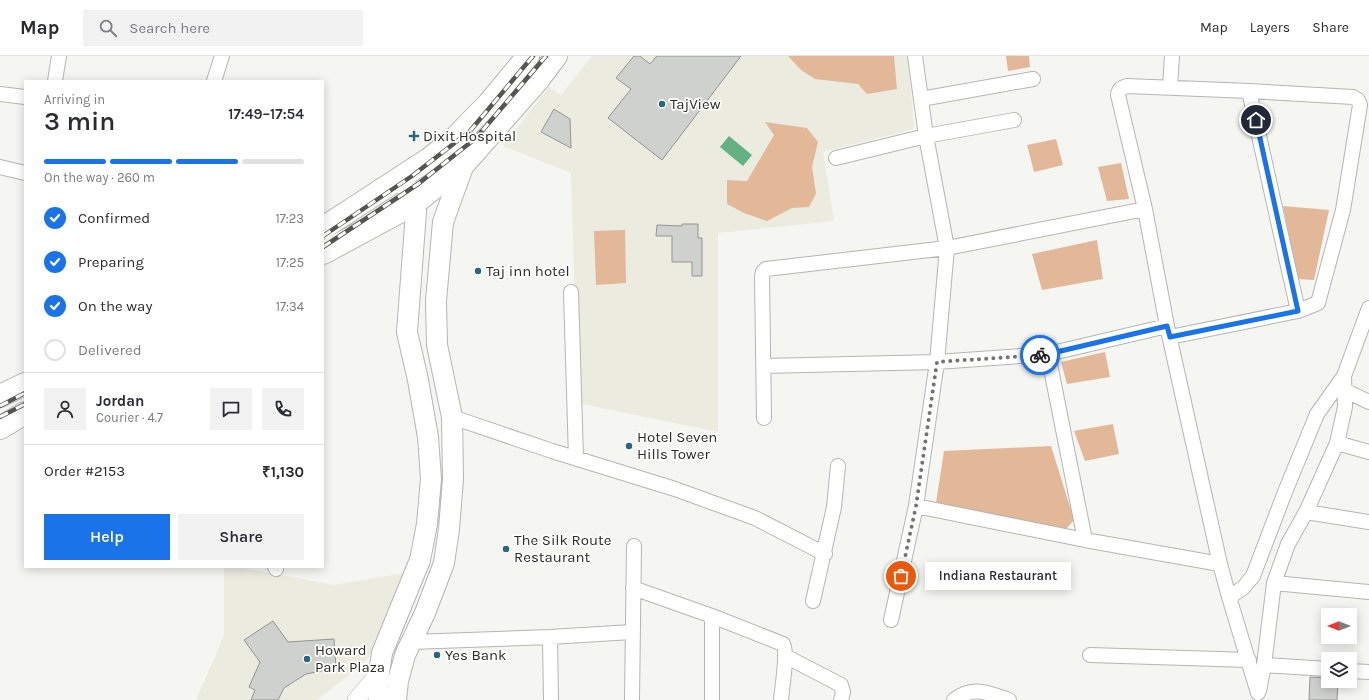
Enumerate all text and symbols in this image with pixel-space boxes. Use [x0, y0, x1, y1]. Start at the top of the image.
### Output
search box [83, 10, 363, 46]
text: Map [20, 17, 59, 39]
icon: search [97, 17, 119, 39]
text: Search here [129, 19, 210, 37]
text: Map [1200, 19, 1228, 36]
text: Layers [1250, 19, 1290, 36]
text: Share [1312, 19, 1349, 36]
text: Arriving in [44, 92, 105, 107]
place label: TajView [670, 95, 721, 113]
marker: TajView [657, 99, 667, 109]
pin [1239, 103, 1273, 137]
text: 17:49–17:54 [228, 105, 304, 123]
text: 3 min [44, 106, 115, 137]
icon: home [1245, 109, 1267, 131]
place label: Dixit Hospital [423, 127, 516, 145]
marker: Dixit Hospital [408, 130, 420, 142]
text: On the way · 260 m [44, 170, 155, 185]
icon: check [44, 207, 66, 229]
text: Confirmed [78, 209, 150, 227]
text: 17:23 [275, 211, 304, 226]
icon: check [44, 251, 66, 273]
text: Preparing [78, 253, 144, 271]
text: 17:25 [276, 255, 304, 270]
place label: Taj inn hotel [486, 262, 570, 280]
marker: Taj inn hotel [473, 266, 483, 276]
icon: check [44, 295, 66, 317]
text: On the way [78, 297, 152, 315]
text: 17:34 [276, 299, 304, 314]
courier [1020, 335, 1060, 375]
text: Delivered [78, 341, 142, 359]
icon: bike [1029, 344, 1051, 366]
button: person [44, 388, 86, 430]
button: chat [210, 388, 252, 430]
button: phone [262, 388, 304, 430]
text: Jordan [96, 392, 144, 410]
text: Courier · 4.7 [96, 410, 163, 425]
place label: Hotel Seven Hills Tower [637, 428, 717, 463]
marker: Hotel Seven Hills Tower [624, 441, 634, 451]
text: Order #2153 [44, 462, 125, 480]
text: ₹1,130 [262, 463, 304, 481]
button: Help [44, 514, 170, 560]
button: Share [178, 514, 304, 560]
place label: The Silk Route Restaurant [514, 531, 611, 566]
marker: The Silk Route Restaurant [501, 544, 511, 554]
pin [884, 559, 918, 593]
callout: Indiana Restaurant [925, 562, 1071, 590]
icon: bag [890, 565, 912, 587]
text: Indiana Restaurant [939, 568, 1057, 583]
north arrow [1321, 608, 1357, 644]
map controls [1321, 608, 1357, 688]
place label: Howard Park Plaza [315, 641, 385, 676]
place label: Yes Bank [445, 646, 507, 664]
marker: Yes Bank [432, 650, 442, 660]
button: layers [1321, 652, 1357, 688]
marker: Howard Park Plaza [302, 654, 312, 664]

